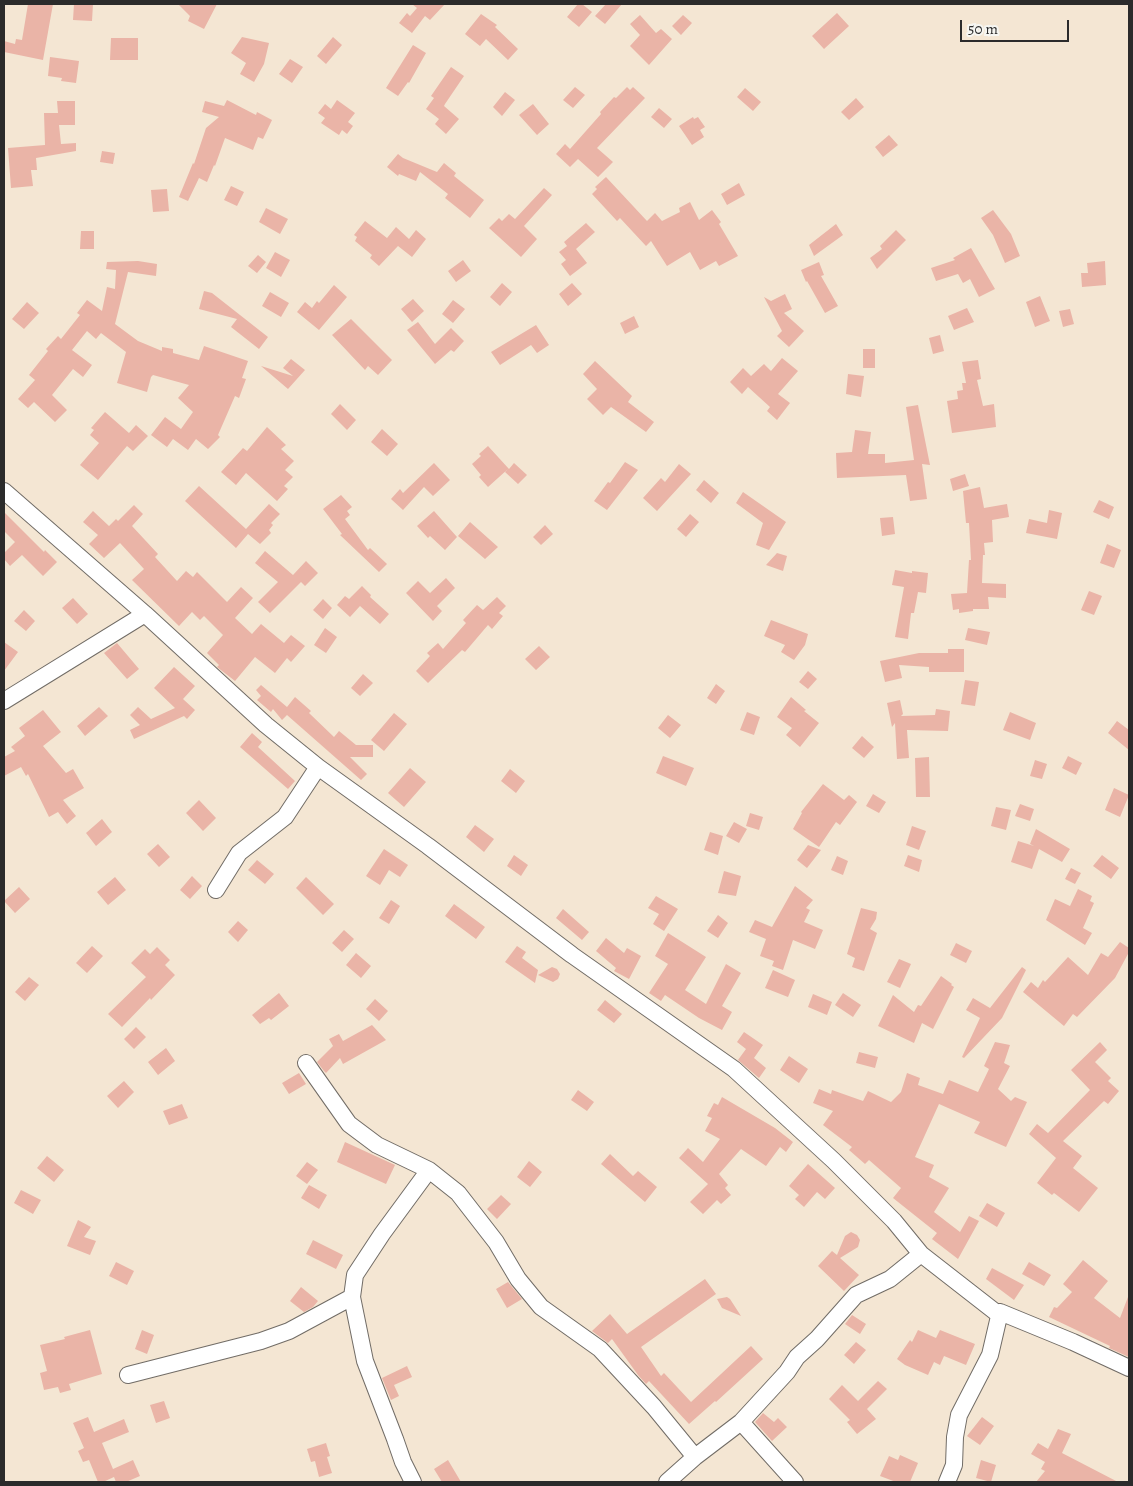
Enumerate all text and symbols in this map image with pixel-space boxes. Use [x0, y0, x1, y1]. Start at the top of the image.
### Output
scale bar [963, 10, 1072, 42]
text: 50 m [968, 19, 998, 39]

